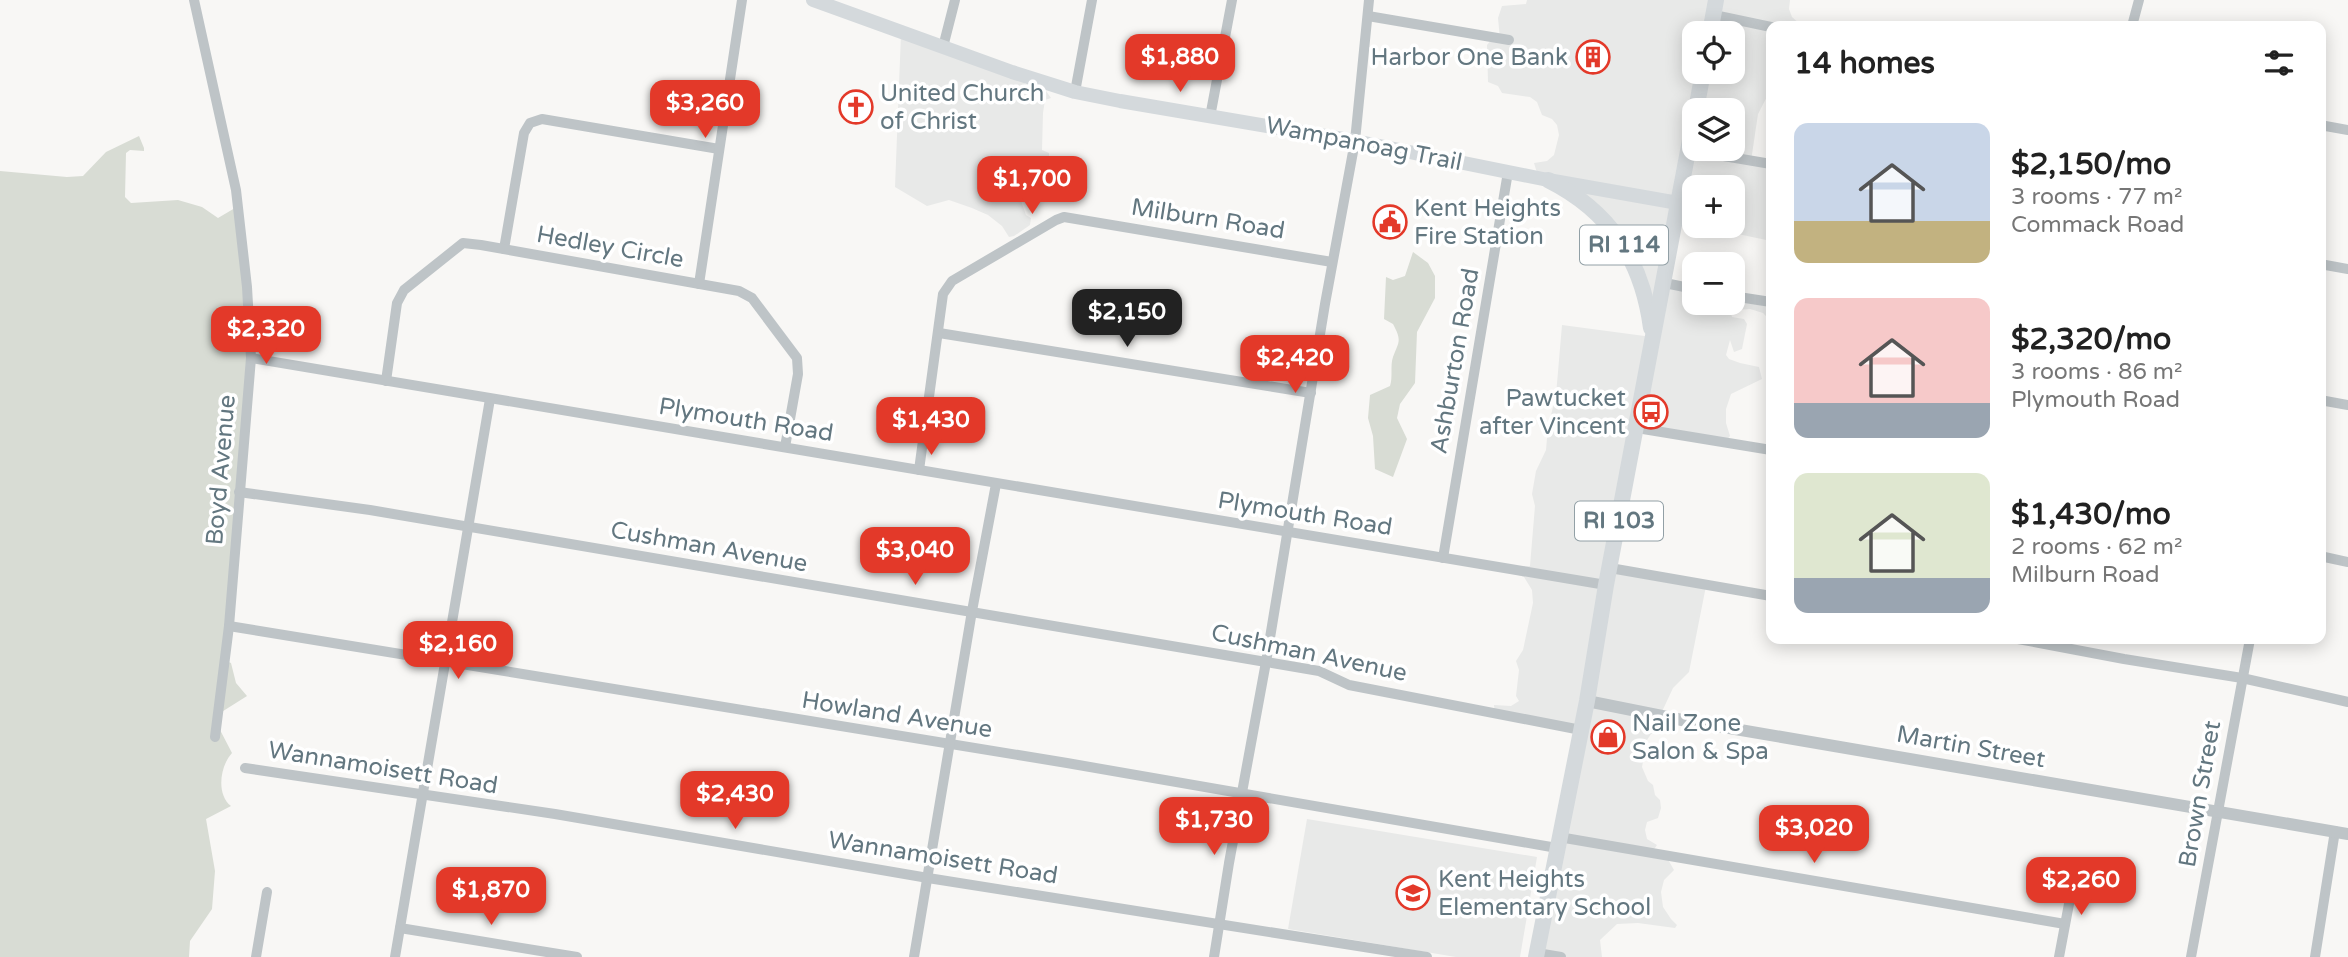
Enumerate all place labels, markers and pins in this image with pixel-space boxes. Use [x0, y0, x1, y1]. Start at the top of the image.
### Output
pin: $1,880 [1123, 34, 1237, 94]
building icon: Harbor One Bank [1574, 38, 1612, 76]
place label: Harbor One Bank [1371, 43, 1568, 72]
place label: United Church of Christ [880, 79, 1044, 136]
pin: $3,260 [648, 80, 762, 140]
church icon: United Church of Christ [837, 88, 875, 126]
pin: $1,700 [975, 156, 1089, 216]
place label: Kent Heights Fire Station [1414, 194, 1561, 251]
public building icon: Kent Heights Fire Station [1371, 203, 1409, 241]
pin: $2,150 [1070, 290, 1184, 349]
pin: $2,320 [209, 306, 323, 366]
pin: $2,420 [1238, 336, 1352, 395]
place label: Pawtucket after Vincent [1479, 384, 1626, 441]
bus stop icon: Pawtucket after Vincent [1632, 393, 1670, 431]
pin: $1,430 [874, 398, 988, 457]
pin: $3,040 [858, 528, 972, 587]
pin: $2,160 [401, 622, 515, 681]
place label: Nail Zone Salon & Spa [1632, 709, 1769, 766]
shop icon: Nail Zone Salon & Spa [1589, 718, 1627, 756]
pin: $2,430 [678, 772, 792, 831]
pin: $1,730 [1157, 798, 1271, 857]
pin: $3,020 [1757, 806, 1871, 865]
pin: $2,260 [2024, 858, 2138, 917]
place label: Kent Heights Elementary School [1438, 865, 1651, 922]
pin: $1,870 [434, 867, 548, 927]
school or university icon: Kent Heights Elementary School [1394, 874, 1432, 912]

